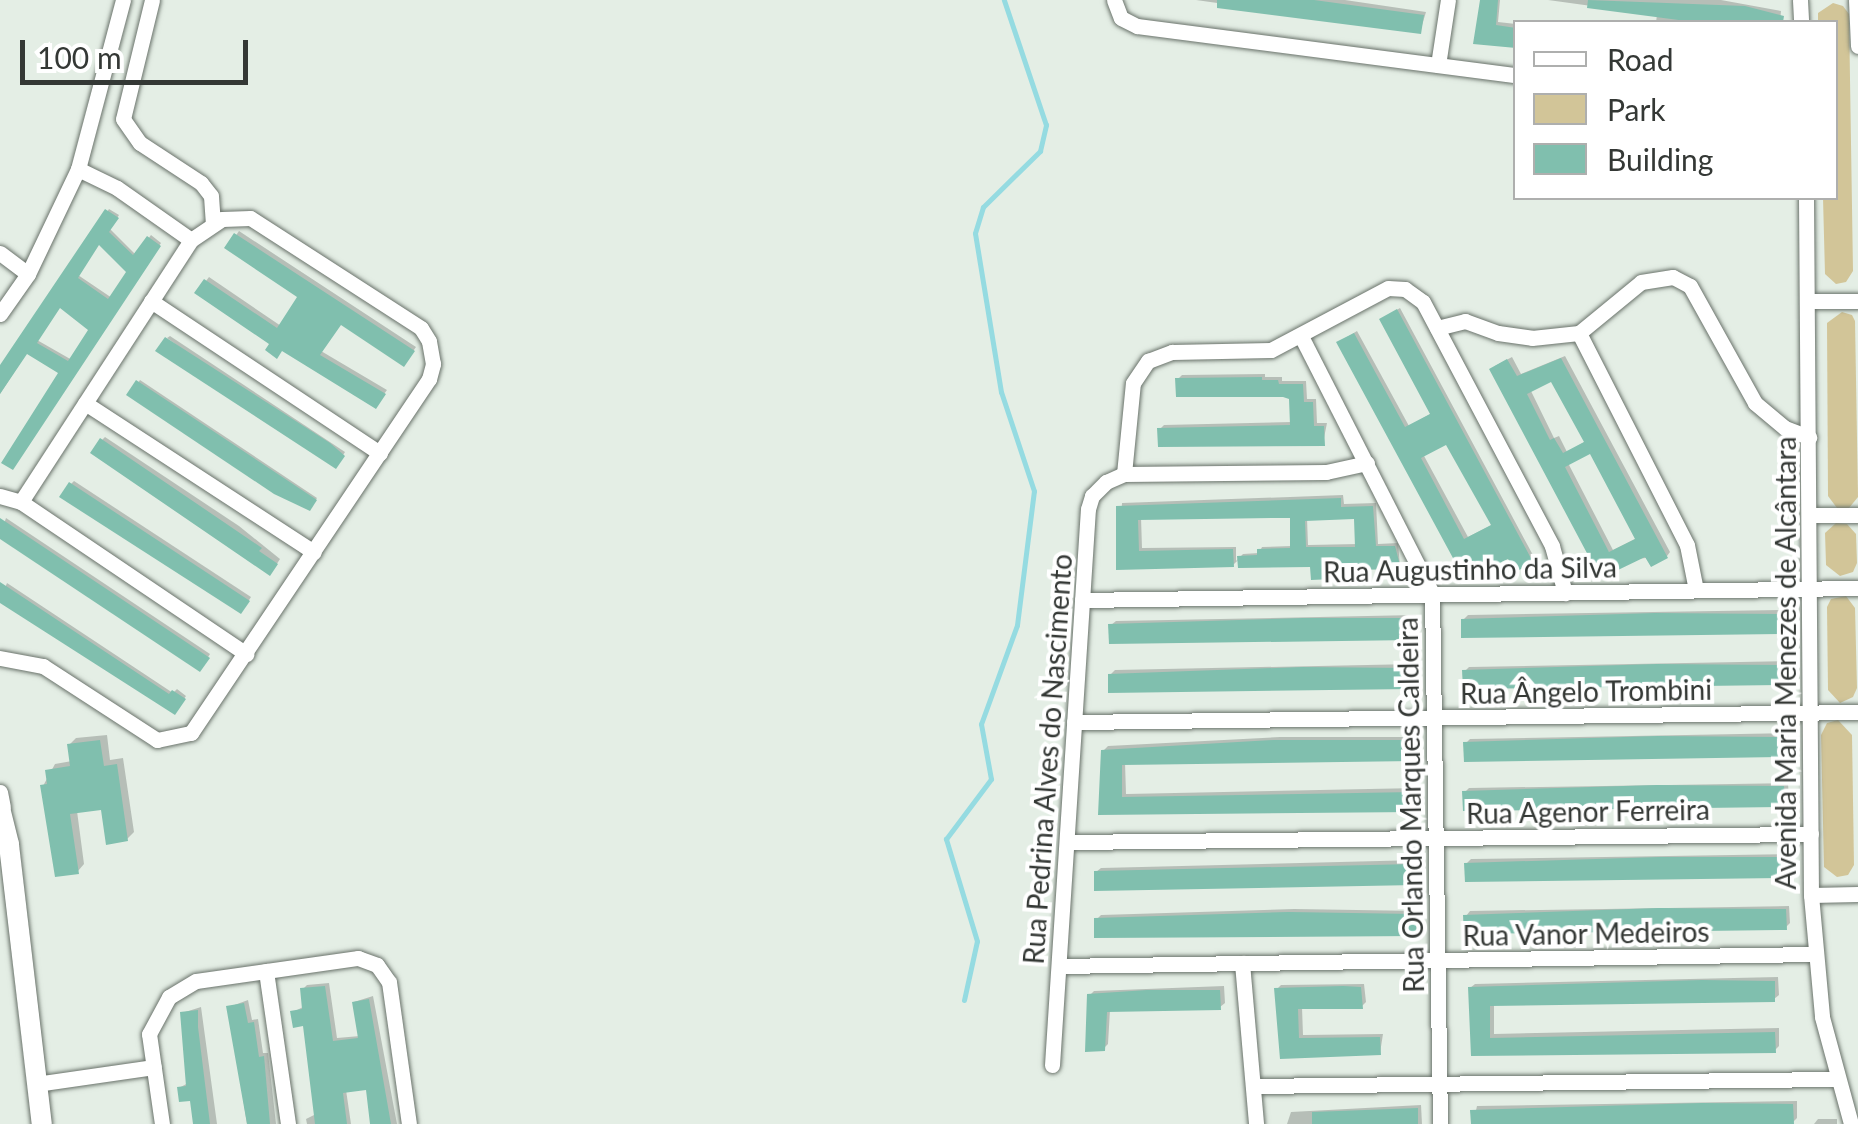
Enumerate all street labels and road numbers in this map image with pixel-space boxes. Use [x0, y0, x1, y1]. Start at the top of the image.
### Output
street label: Avenida Maria Menezes de Alcântara [1768, 436, 1802, 890]
street label: Rua Augustinho da Silva [1322, 550, 1618, 588]
street label: Rua Pedrina Alves do Nascimento [1016, 552, 1078, 966]
street label: Rua Orlando Marques Caldeira [1390, 617, 1430, 993]
street label: Rua Ângelo Trombini [1459, 672, 1713, 710]
street label: Rua Agenor Ferreira [1465, 792, 1711, 830]
street label: Rua Vanor Medeiros [1461, 914, 1711, 952]

